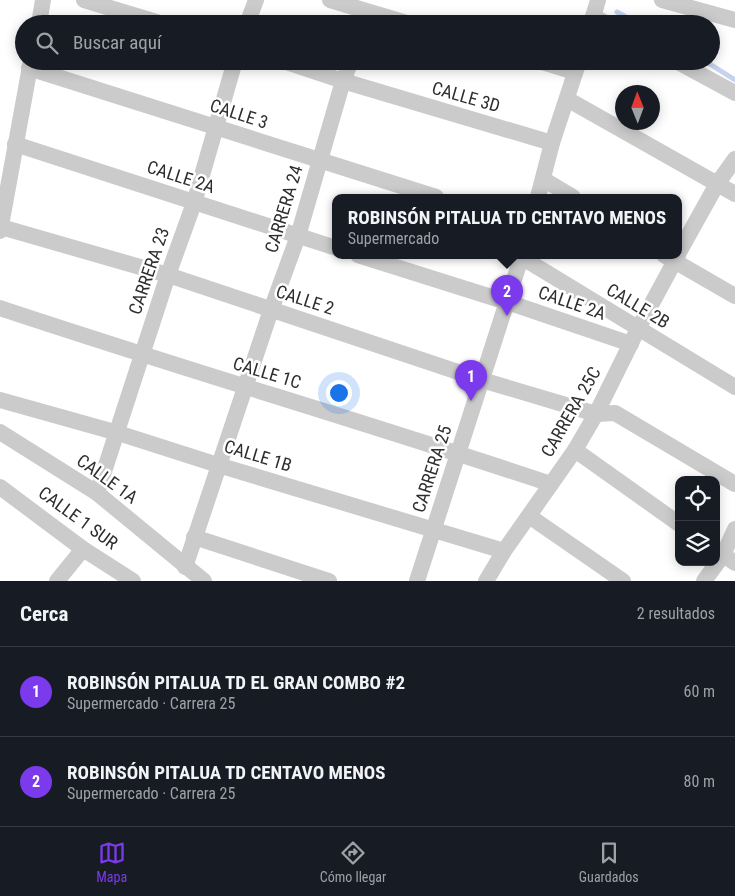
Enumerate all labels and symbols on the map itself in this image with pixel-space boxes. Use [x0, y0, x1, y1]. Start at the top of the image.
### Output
street label: CALLE 3D [430, 77, 503, 116]
north arrow [615, 85, 660, 130]
street label: CALLE 3 [208, 94, 271, 133]
street label: CALLE 2A [145, 156, 218, 198]
street label: CARRERA 24 [260, 162, 307, 255]
street label: CARRERA 23 [124, 225, 173, 317]
pin: 2 [491, 275, 523, 316]
street label: CALLE 2B [603, 279, 673, 332]
street label: CALLE 2 [274, 280, 337, 319]
street label: CALLE 2A [536, 281, 609, 324]
street label: CALLE 1C [231, 352, 304, 393]
pin: 1 [455, 360, 487, 401]
street label: CARRERA 25C [536, 363, 605, 461]
your location [326, 380, 352, 406]
street label: CARRERA 25 [408, 422, 456, 515]
street label: CALLE 1B [222, 435, 294, 476]
street label: CALLE 1A [73, 450, 142, 508]
street label: CALLE 1 SUR [35, 482, 122, 554]

